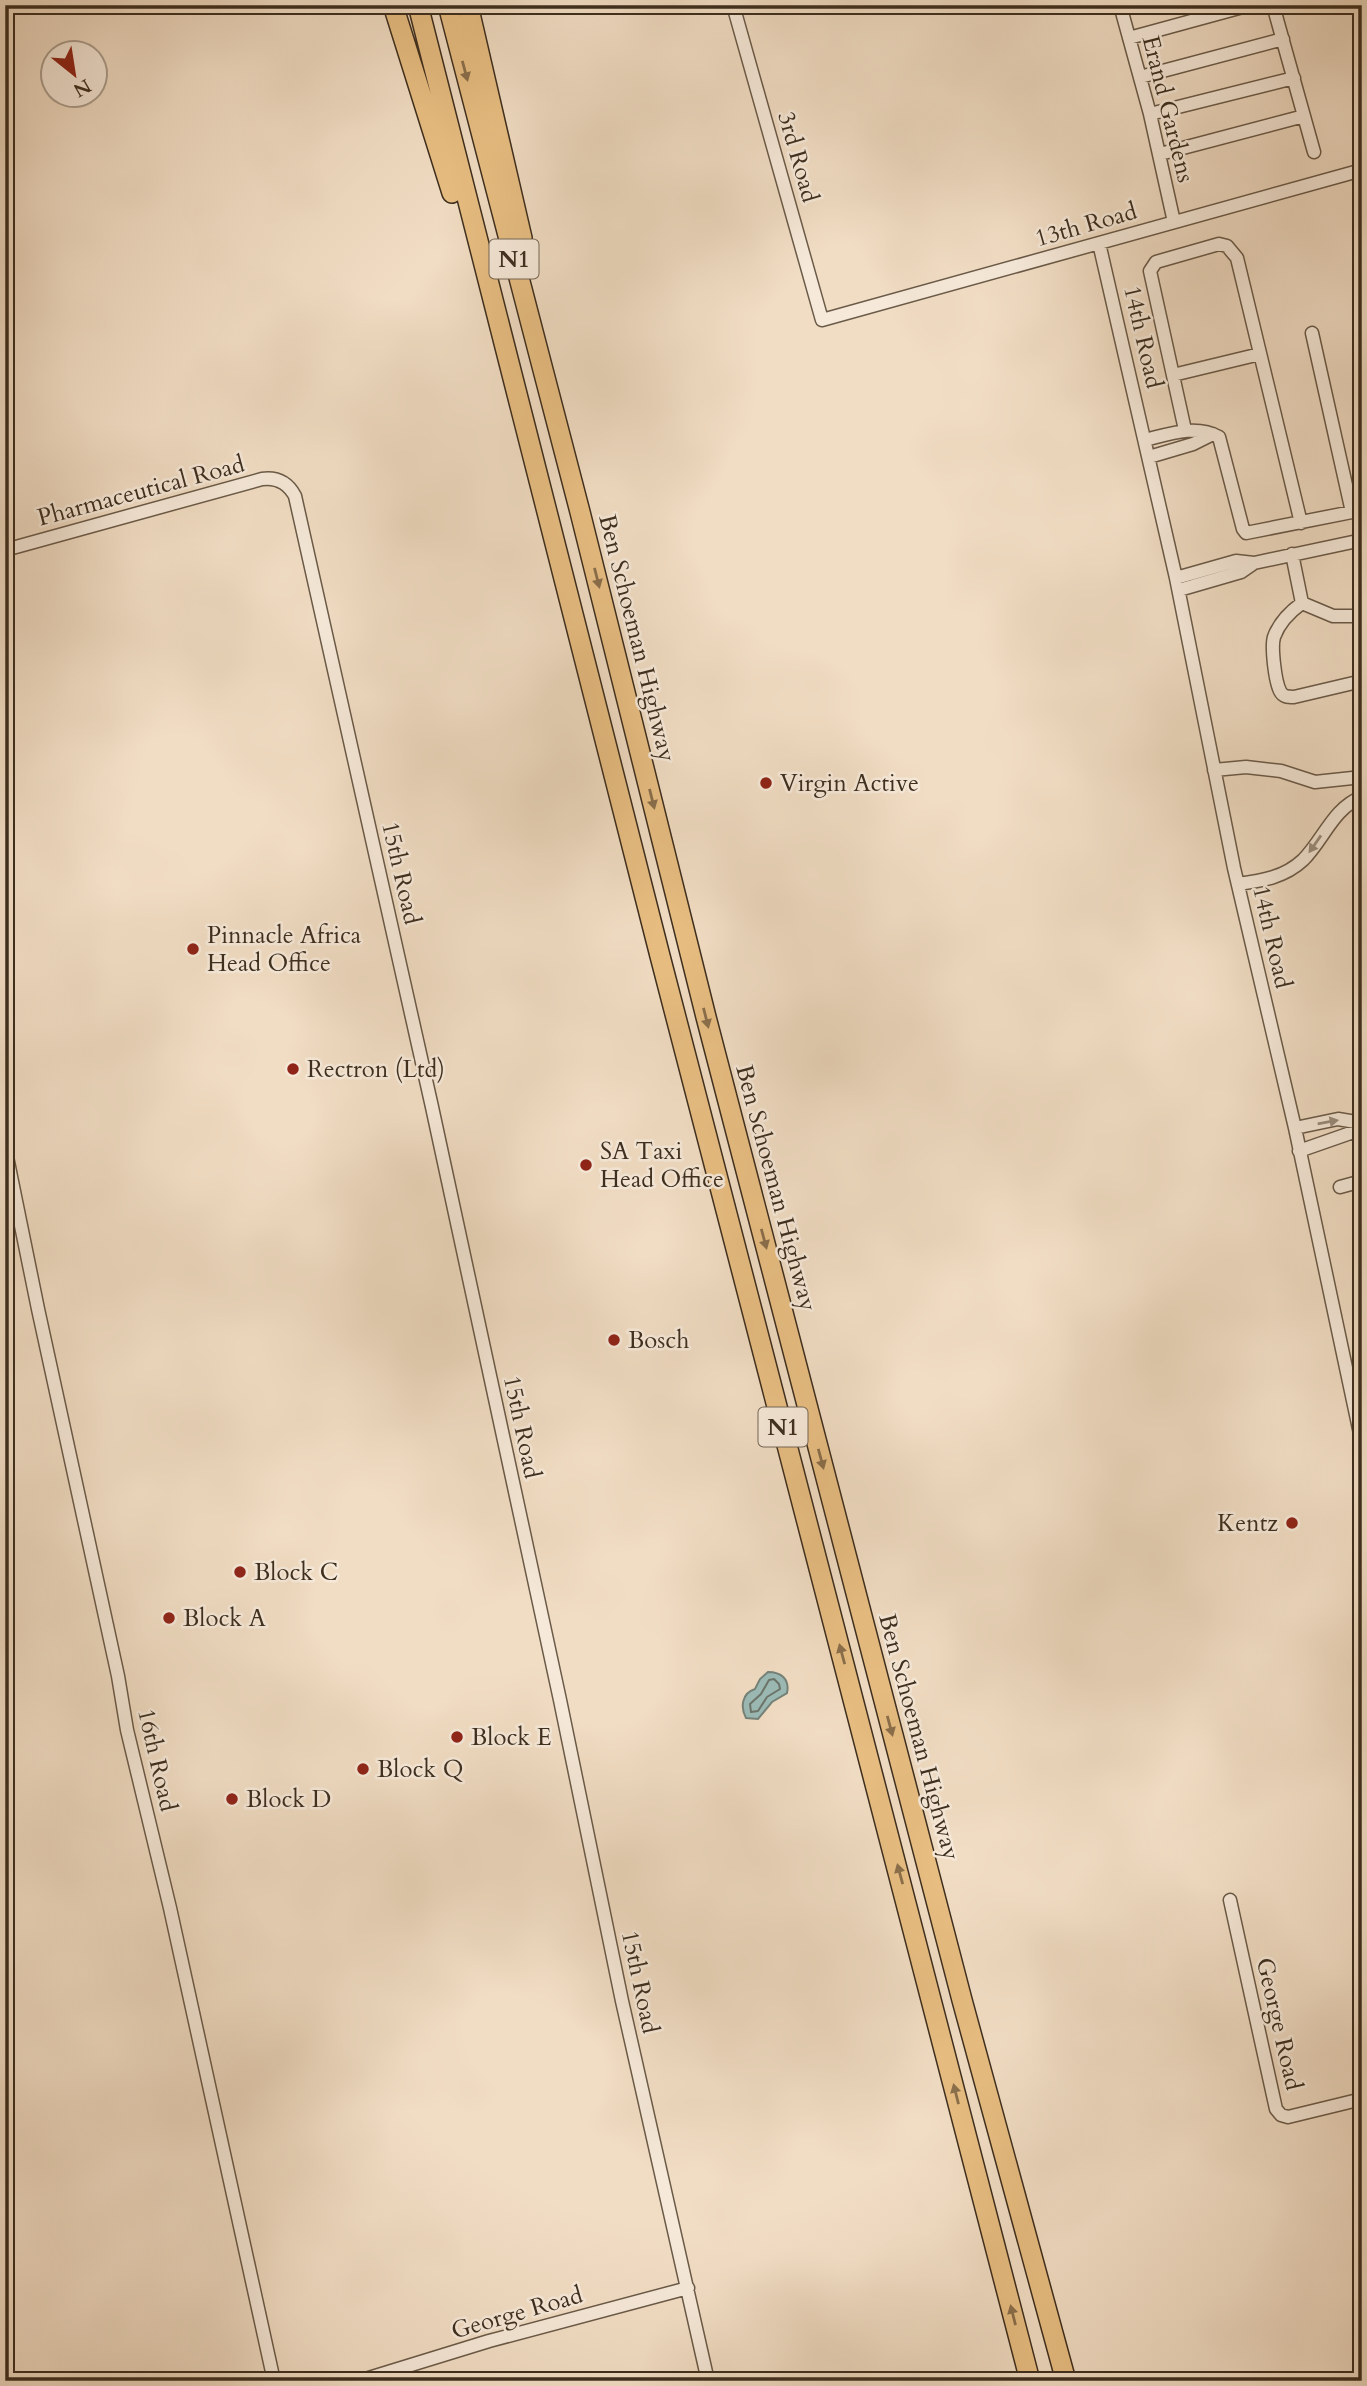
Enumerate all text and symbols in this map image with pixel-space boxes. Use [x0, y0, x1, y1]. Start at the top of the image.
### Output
street label: Erand Gardens [1134, 32, 1202, 186]
north arrow [38, 38, 108, 108]
one-way arrow [460, 60, 471, 82]
text: N [68, 72, 96, 103]
street label: 3rd Road [769, 108, 827, 206]
street label: 13th Road [1031, 195, 1141, 255]
road number: N1 [490, 240, 538, 278]
street label: 14th Road [1115, 282, 1171, 392]
street label: Pharmaceutical Road [34, 447, 248, 535]
street label: Ben Schoeman Highway [590, 511, 684, 765]
one-way arrow [592, 567, 603, 589]
place label: Virgin Active [780, 767, 919, 800]
marker: Virgin Active [758, 775, 774, 791]
one-way arrow [647, 788, 658, 810]
street label: 15th Road [373, 818, 429, 928]
one-way arrow [1308, 835, 1322, 853]
street label: 14th Road [1244, 882, 1300, 992]
place label: Pinnacle Africa Head Office [207, 919, 362, 980]
marker: Pinnacle Africa Head Office [185, 941, 201, 957]
one-way arrow [701, 1007, 712, 1029]
place label: Rectron (Ltd) [307, 1053, 445, 1086]
marker: Rectron (Ltd) [285, 1061, 301, 1077]
street label: Ben Schoeman Highway [727, 1061, 825, 1315]
one-way arrow [1317, 1116, 1339, 1127]
place label: SA Taxi Head Office [600, 1135, 724, 1196]
marker: SA Taxi Head Office [578, 1157, 594, 1173]
one-way arrow [759, 1228, 769, 1249]
place label: Bosch [628, 1324, 689, 1357]
marker: Bosch [606, 1332, 622, 1348]
street label: 15th Road [495, 1372, 549, 1482]
road number: N1 [758, 1408, 808, 1446]
one-way arrow [816, 1448, 827, 1470]
place label: Kentz [1217, 1507, 1278, 1540]
marker: Kentz [1284, 1515, 1300, 1531]
place label: Block C [254, 1556, 338, 1589]
marker: Block C [232, 1564, 248, 1580]
place label: Block A [183, 1602, 267, 1635]
marker: Block A [161, 1610, 177, 1626]
street label: Ben Schoeman Highway [870, 1610, 968, 1864]
one-way arrow [836, 1643, 847, 1665]
street label: 16th Road [129, 1705, 185, 1815]
one-way arrow [886, 1716, 896, 1737]
place label: Block E [471, 1721, 551, 1754]
marker: Block E [449, 1729, 465, 1745]
place label: Block Q [377, 1753, 463, 1786]
marker: Block Q [355, 1761, 371, 1777]
place label: Block D [246, 1783, 331, 1816]
marker: Block D [224, 1791, 240, 1807]
one-way arrow [894, 1863, 904, 1884]
street label: 15th Road [613, 1927, 667, 2037]
street label: George Road [1248, 1954, 1310, 2094]
one-way arrow [950, 2083, 961, 2105]
street label: George Road [447, 2278, 587, 2347]
one-way arrow [1007, 2303, 1018, 2325]

